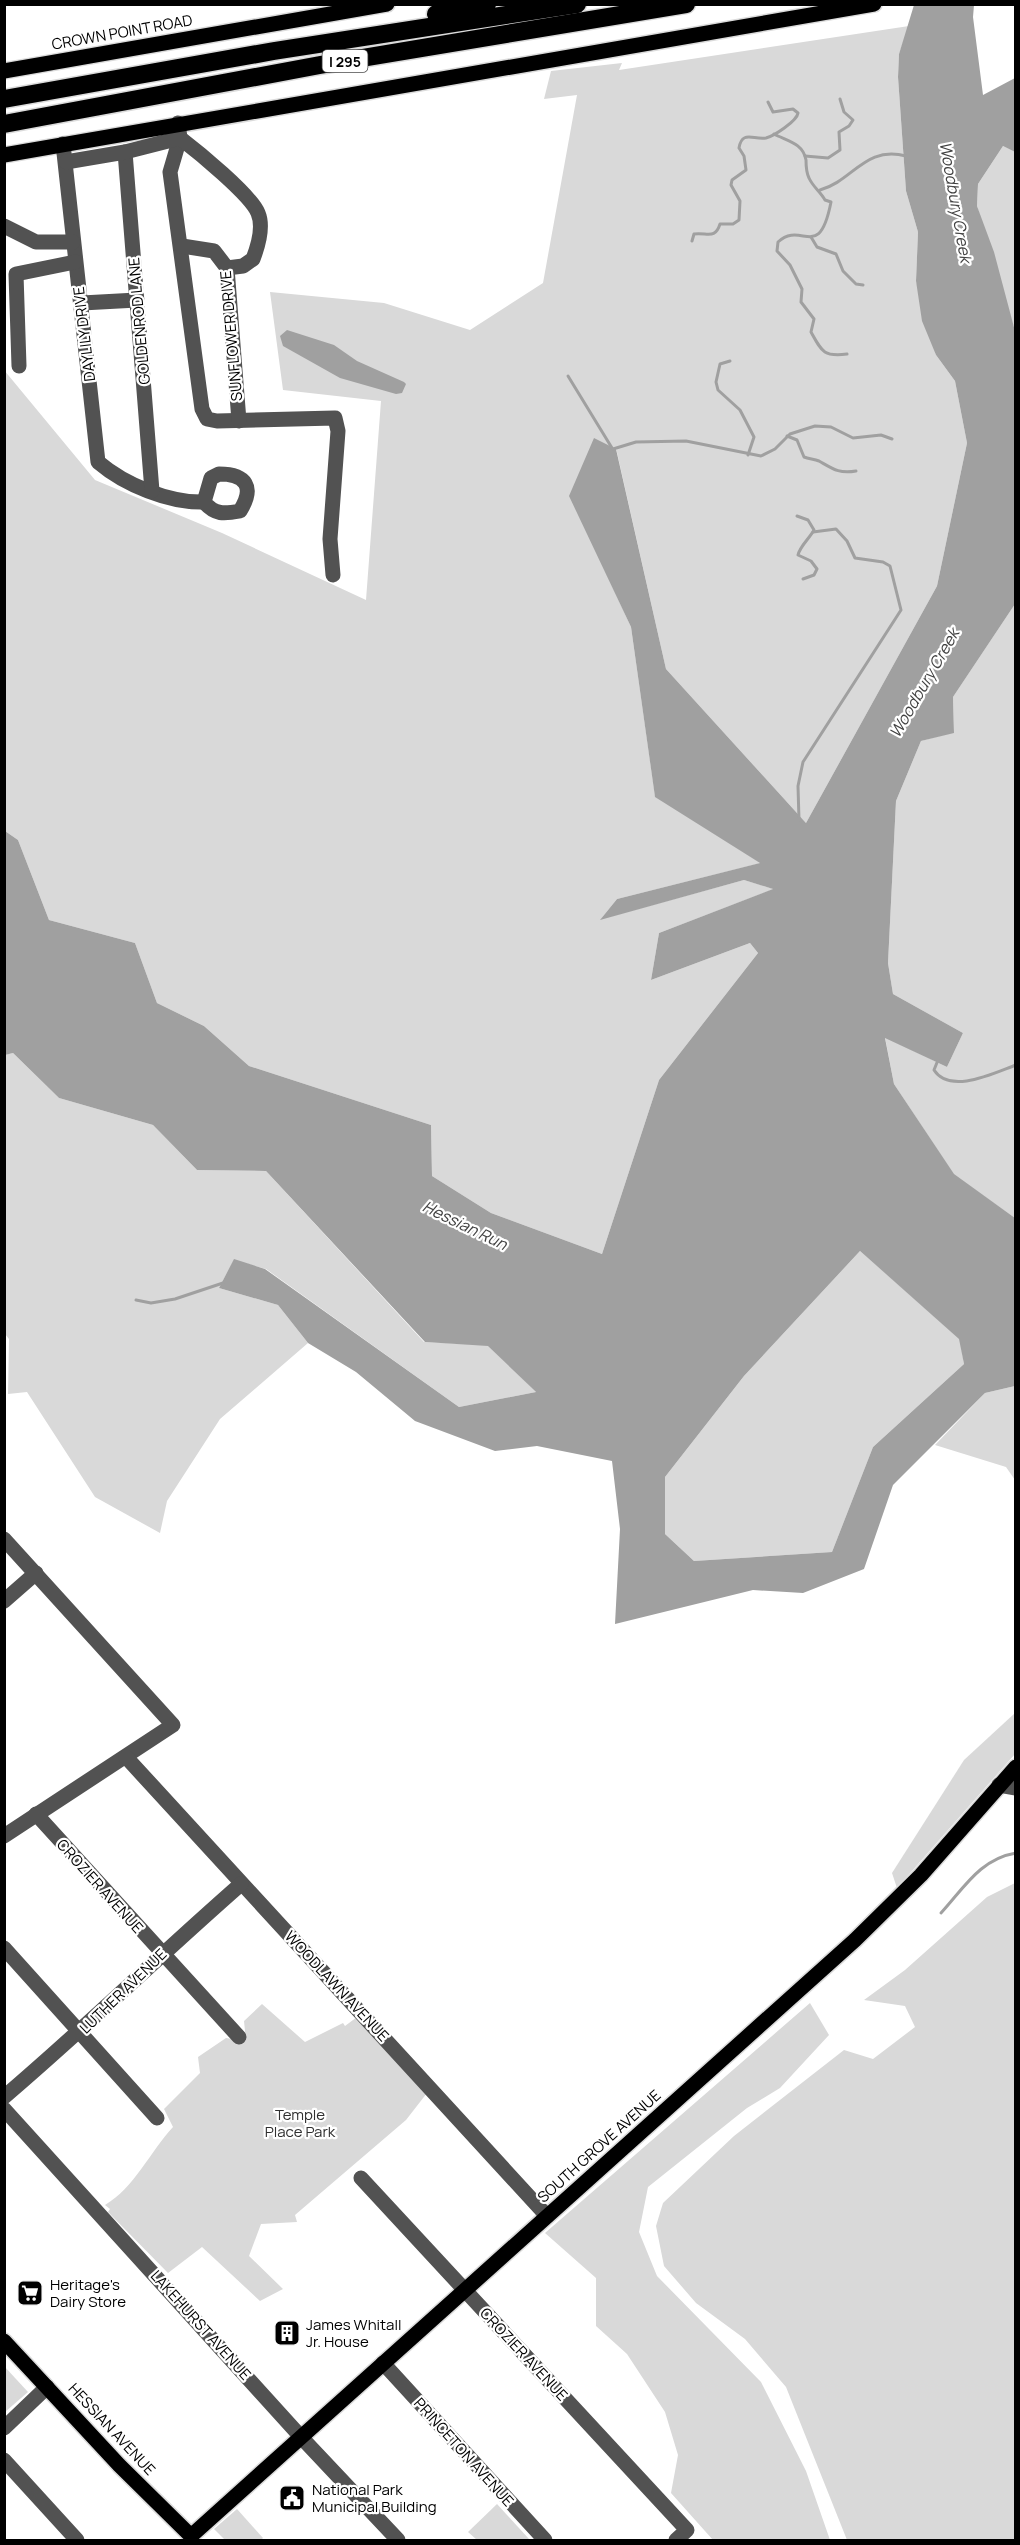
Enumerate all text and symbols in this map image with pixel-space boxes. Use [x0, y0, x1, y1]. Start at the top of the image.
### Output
street label: CROWN POINT ROAD [50, 9, 194, 55]
road number: I 295 [322, 50, 368, 72]
water label: Woodbury Creek [935, 140, 978, 266]
street label: GOLDENROD LANE [123, 257, 155, 385]
street label: SUNFLOWER DRIVE [215, 270, 247, 402]
street label: DAYLILY DRIVE [68, 285, 100, 383]
water label: Woodbury Creek [884, 623, 965, 741]
water label: Hessian Run [419, 1195, 511, 1255]
street label: CROZIER AVENUE [52, 1834, 148, 1938]
street label: WOODLAWN AVENUE [280, 1926, 394, 2046]
street label: LUTHER AVENUE [75, 1944, 171, 2038]
street label: SOUTH GROVE AVENUE [533, 2085, 665, 2207]
park label: Temple Place Park [265, 2104, 336, 2142]
street label: LAKEHURST AVENUE [146, 2266, 256, 2384]
place label: Heritage's Dairy Store [50, 2274, 126, 2312]
supermarket icon: Heritage's Dairy Store [15, 2278, 45, 2308]
street label: CROZIER AVENUE [475, 2303, 573, 2405]
place label: James Whitall Jr. House [306, 2314, 401, 2352]
building icon: James Whitall Jr. House [272, 2318, 302, 2348]
street label: HESSIAN AVENUE [64, 2378, 160, 2480]
street label: PRINCETON AVENUE [409, 2393, 519, 2511]
place label: National Park Municipal Building [312, 2479, 437, 2517]
public building icon: National Park Municipal Building [277, 2483, 307, 2513]

